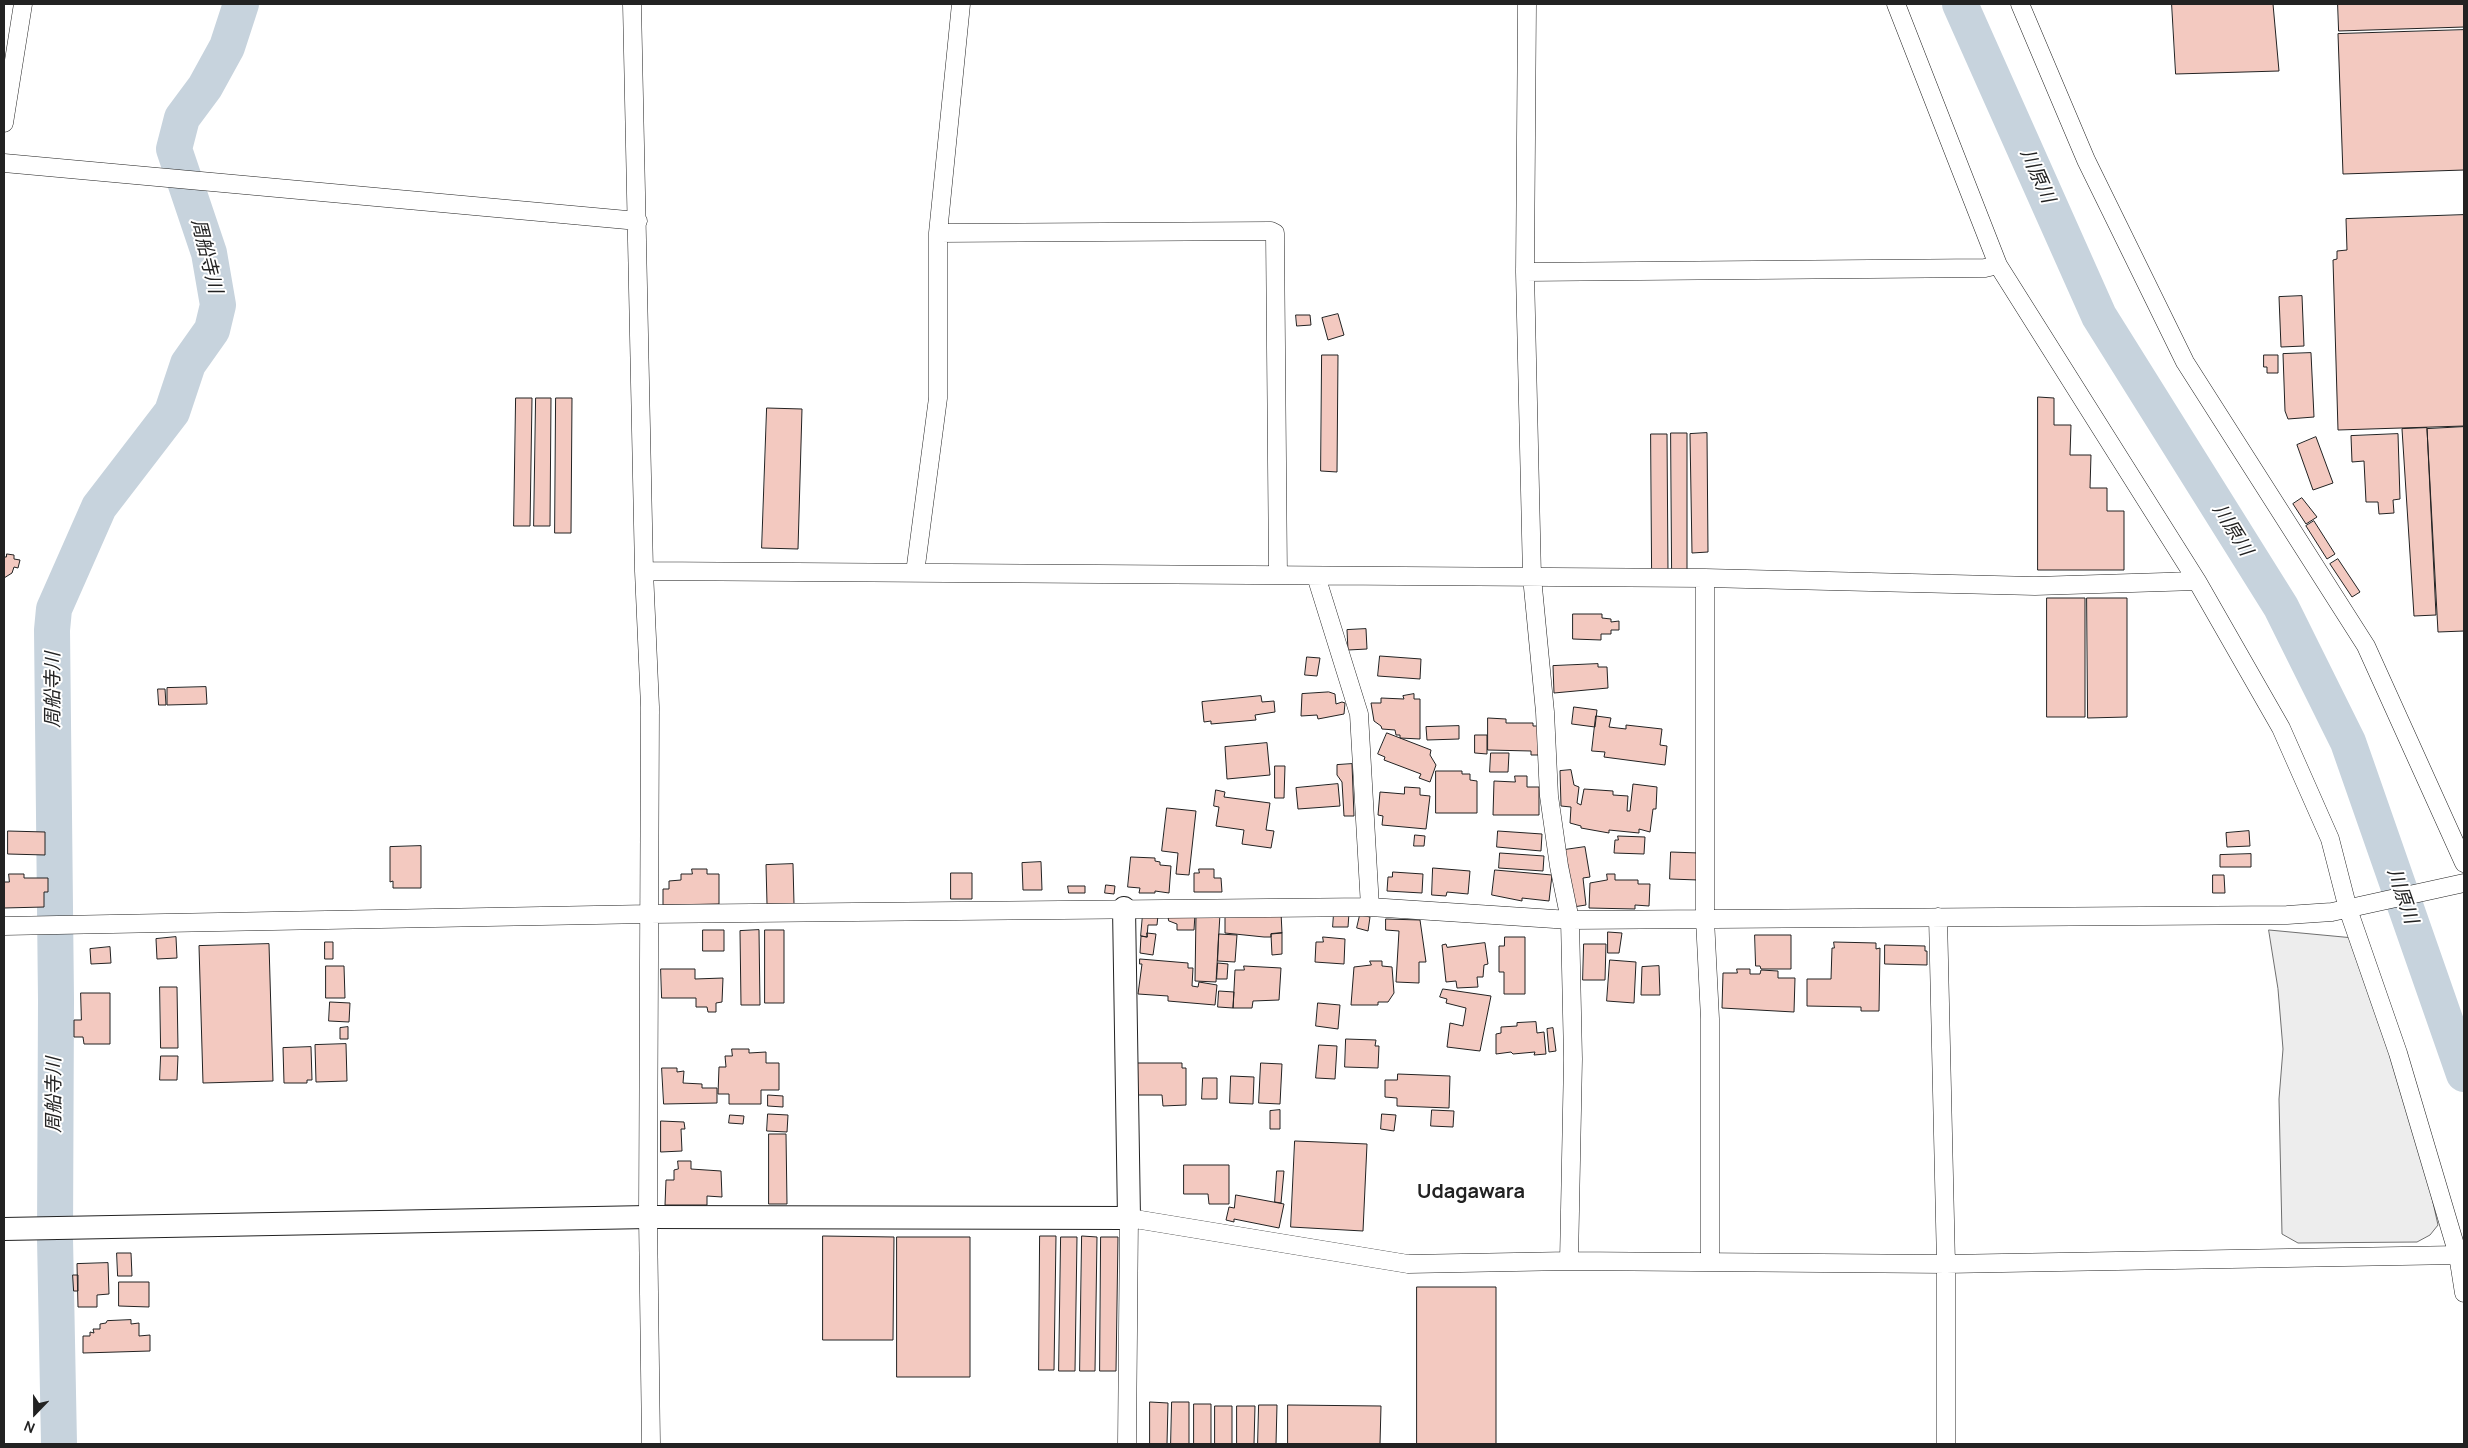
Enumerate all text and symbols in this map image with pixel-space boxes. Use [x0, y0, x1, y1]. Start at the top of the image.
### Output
water label: 川原川 [2015, 145, 2059, 207]
water label: 周船寺川 [186, 216, 226, 296]
water label: 川原川 [2207, 500, 2257, 560]
water label: 周船寺川 [43, 652, 65, 728]
water label: 川原川 [2382, 865, 2422, 927]
water label: 周船寺川 [44, 1057, 66, 1133]
district label: Udagawara [1417, 1180, 1525, 1204]
north arrow [10, 1388, 60, 1438]
text: N [21, 1417, 37, 1438]

